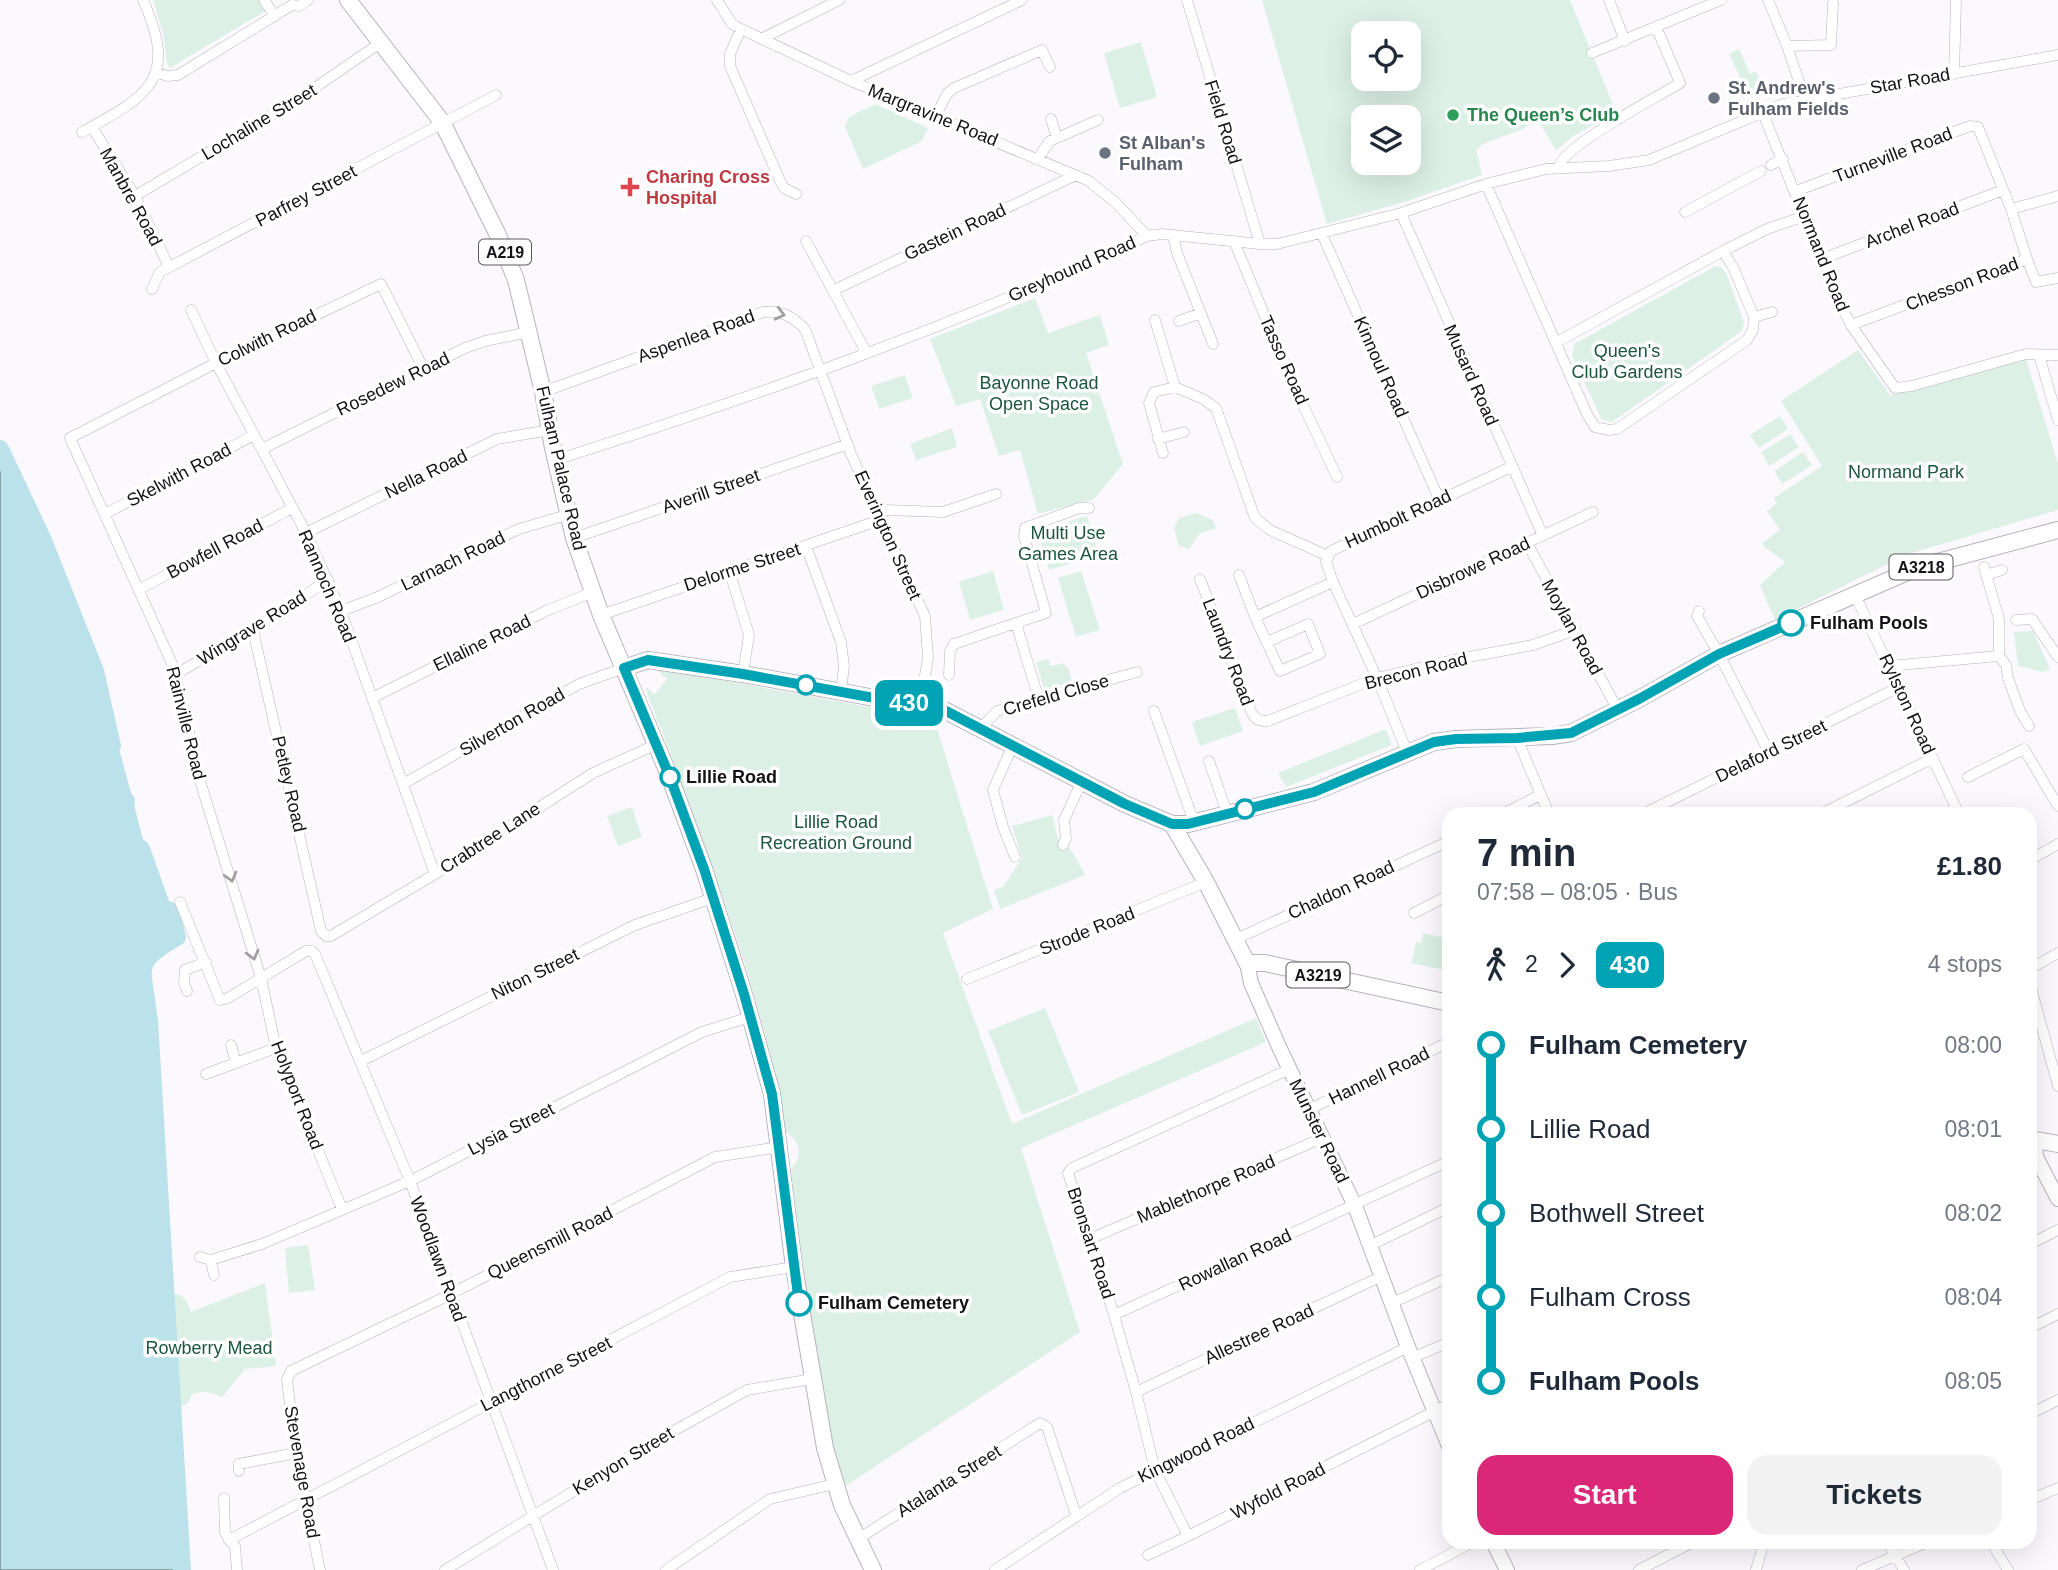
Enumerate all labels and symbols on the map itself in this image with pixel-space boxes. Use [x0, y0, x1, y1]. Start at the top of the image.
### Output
street label: Star Road [1868, 64, 1952, 98]
street label: Field Road [1201, 77, 1245, 167]
place label: St. Andrew's Fulham Fields [1728, 78, 1849, 119]
street label: Lochaline Street [198, 80, 320, 164]
street label: Margravine Road [865, 80, 1001, 150]
marker: St. Andrew's Fulham Fields [1706, 90, 1722, 106]
place label: The Queen’s Club [1467, 105, 1619, 125]
marker: The Queen’s Club [1445, 107, 1461, 123]
street label: Turneville Road [1831, 123, 1955, 187]
place label: St Alban's Fulham [1119, 133, 1206, 174]
street label: Manbre Road [96, 144, 166, 250]
marker: St Alban's Fulham [1097, 145, 1113, 161]
street label: Parfrey Street [252, 161, 360, 231]
place label: Charing Cross Hospital [646, 167, 770, 208]
marker: Charing Cross Hospital [620, 177, 640, 197]
street label: Normand Road [1789, 194, 1853, 314]
street label: Archel Road [1862, 198, 1962, 252]
street label: Gastein Road [901, 200, 1009, 264]
street label: Greyhound Road [1005, 232, 1139, 306]
road number: A219 [479, 240, 531, 264]
street label: Chesson Road [1903, 253, 2021, 315]
street label: Colwith Road [215, 306, 319, 370]
street label: Aspenlea Road [635, 306, 757, 366]
one-way arrow [773, 306, 785, 320]
street label: Tasso Road [1256, 313, 1312, 407]
street label: Kinnoul Road [1350, 314, 1412, 420]
street label: Musard Road [1440, 322, 1502, 428]
park label: Queen's Club Gardens [1571, 341, 1683, 382]
street label: Rosedew Road [333, 348, 453, 420]
park label: Bayonne Road Open Space [979, 373, 1099, 414]
street label: Fulham Palace Road [532, 384, 590, 552]
street label: Skelwith Road [124, 439, 234, 511]
street label: Nella Road [382, 445, 470, 503]
park label: Normand Park [1848, 462, 1965, 482]
street label: Averill Street [660, 465, 762, 517]
street label: Everington Street [851, 467, 925, 603]
street label: Humbolt Road [1342, 486, 1454, 552]
street label: Bowfell Road [163, 515, 267, 583]
park label: Multi Use Games Area [1018, 523, 1119, 564]
street label: Rannoch Road [294, 527, 360, 645]
street label: Larnach Road [398, 527, 508, 595]
street label: Disbrowe Road [1413, 533, 1533, 603]
street label: Delorme Street [681, 539, 803, 595]
road number: A3218 [1890, 554, 1952, 580]
street label: Moylan Road [1538, 576, 1606, 678]
street label: Wingrave Road [194, 587, 310, 669]
street label: Laundry Road [1198, 596, 1258, 708]
marker: Fulham Pools [1778, 610, 1804, 636]
street label: Ellaline Road [430, 611, 534, 675]
place label: Fulham Pools [1810, 613, 1928, 633]
street label: Brecon Road [1363, 649, 1469, 693]
street label: Rylston Road [1875, 651, 1939, 757]
street label: Rainville Road [162, 664, 210, 782]
street label: Crefeld Close [1001, 670, 1111, 720]
unlabelled marker [796, 675, 816, 695]
line badge: 430 [869, 680, 949, 726]
street label: Silverton Road [456, 684, 568, 760]
street label: Delaford Street [1712, 715, 1830, 787]
street label: Petley Road [268, 734, 310, 834]
marker: Lillie Road [660, 767, 680, 787]
place label: Lillie Road [686, 767, 777, 787]
street label: Crabtree Lane [436, 798, 544, 878]
unlabelled marker [1235, 799, 1255, 819]
park label: Lillie Road Recreation Ground [760, 812, 912, 853]
street label: Chaldon Road [1285, 857, 1397, 923]
one-way arrow [223, 871, 237, 883]
street label: Strode Road [1036, 903, 1138, 959]
street label: Niton Street [488, 944, 582, 1004]
one-way arrow [245, 948, 260, 960]
road number: A3219 [1286, 962, 1350, 987]
street label: Holyport Road [267, 1038, 327, 1152]
street label: Hannell Road [1326, 1043, 1432, 1109]
street label: Munster Road [1285, 1076, 1353, 1186]
street label: Lysia Street [464, 1099, 558, 1159]
street label: Mablethorpe Road [1134, 1151, 1278, 1227]
street label: Bronsart Road [1064, 1185, 1118, 1301]
street label: Woodlawn Road [406, 1194, 470, 1324]
street label: Queensmill Road [484, 1203, 616, 1283]
street label: Rowallan Road [1175, 1225, 1295, 1295]
marker: Fulham Cemetery [786, 1290, 812, 1316]
place label: Fulham Cemetery [818, 1293, 969, 1313]
street label: Allestree Road [1201, 1300, 1317, 1368]
street label: Langthorne Street [477, 1332, 615, 1416]
park label: Rowberry Mead [145, 1338, 273, 1358]
street label: Stevenage Road [281, 1404, 323, 1540]
street label: Kingwood Road [1135, 1413, 1257, 1487]
street label: Kenyon Street [569, 1423, 677, 1499]
street label: Atalanta Street [893, 1441, 1005, 1521]
street label: Wyfold Road [1228, 1459, 1328, 1523]

